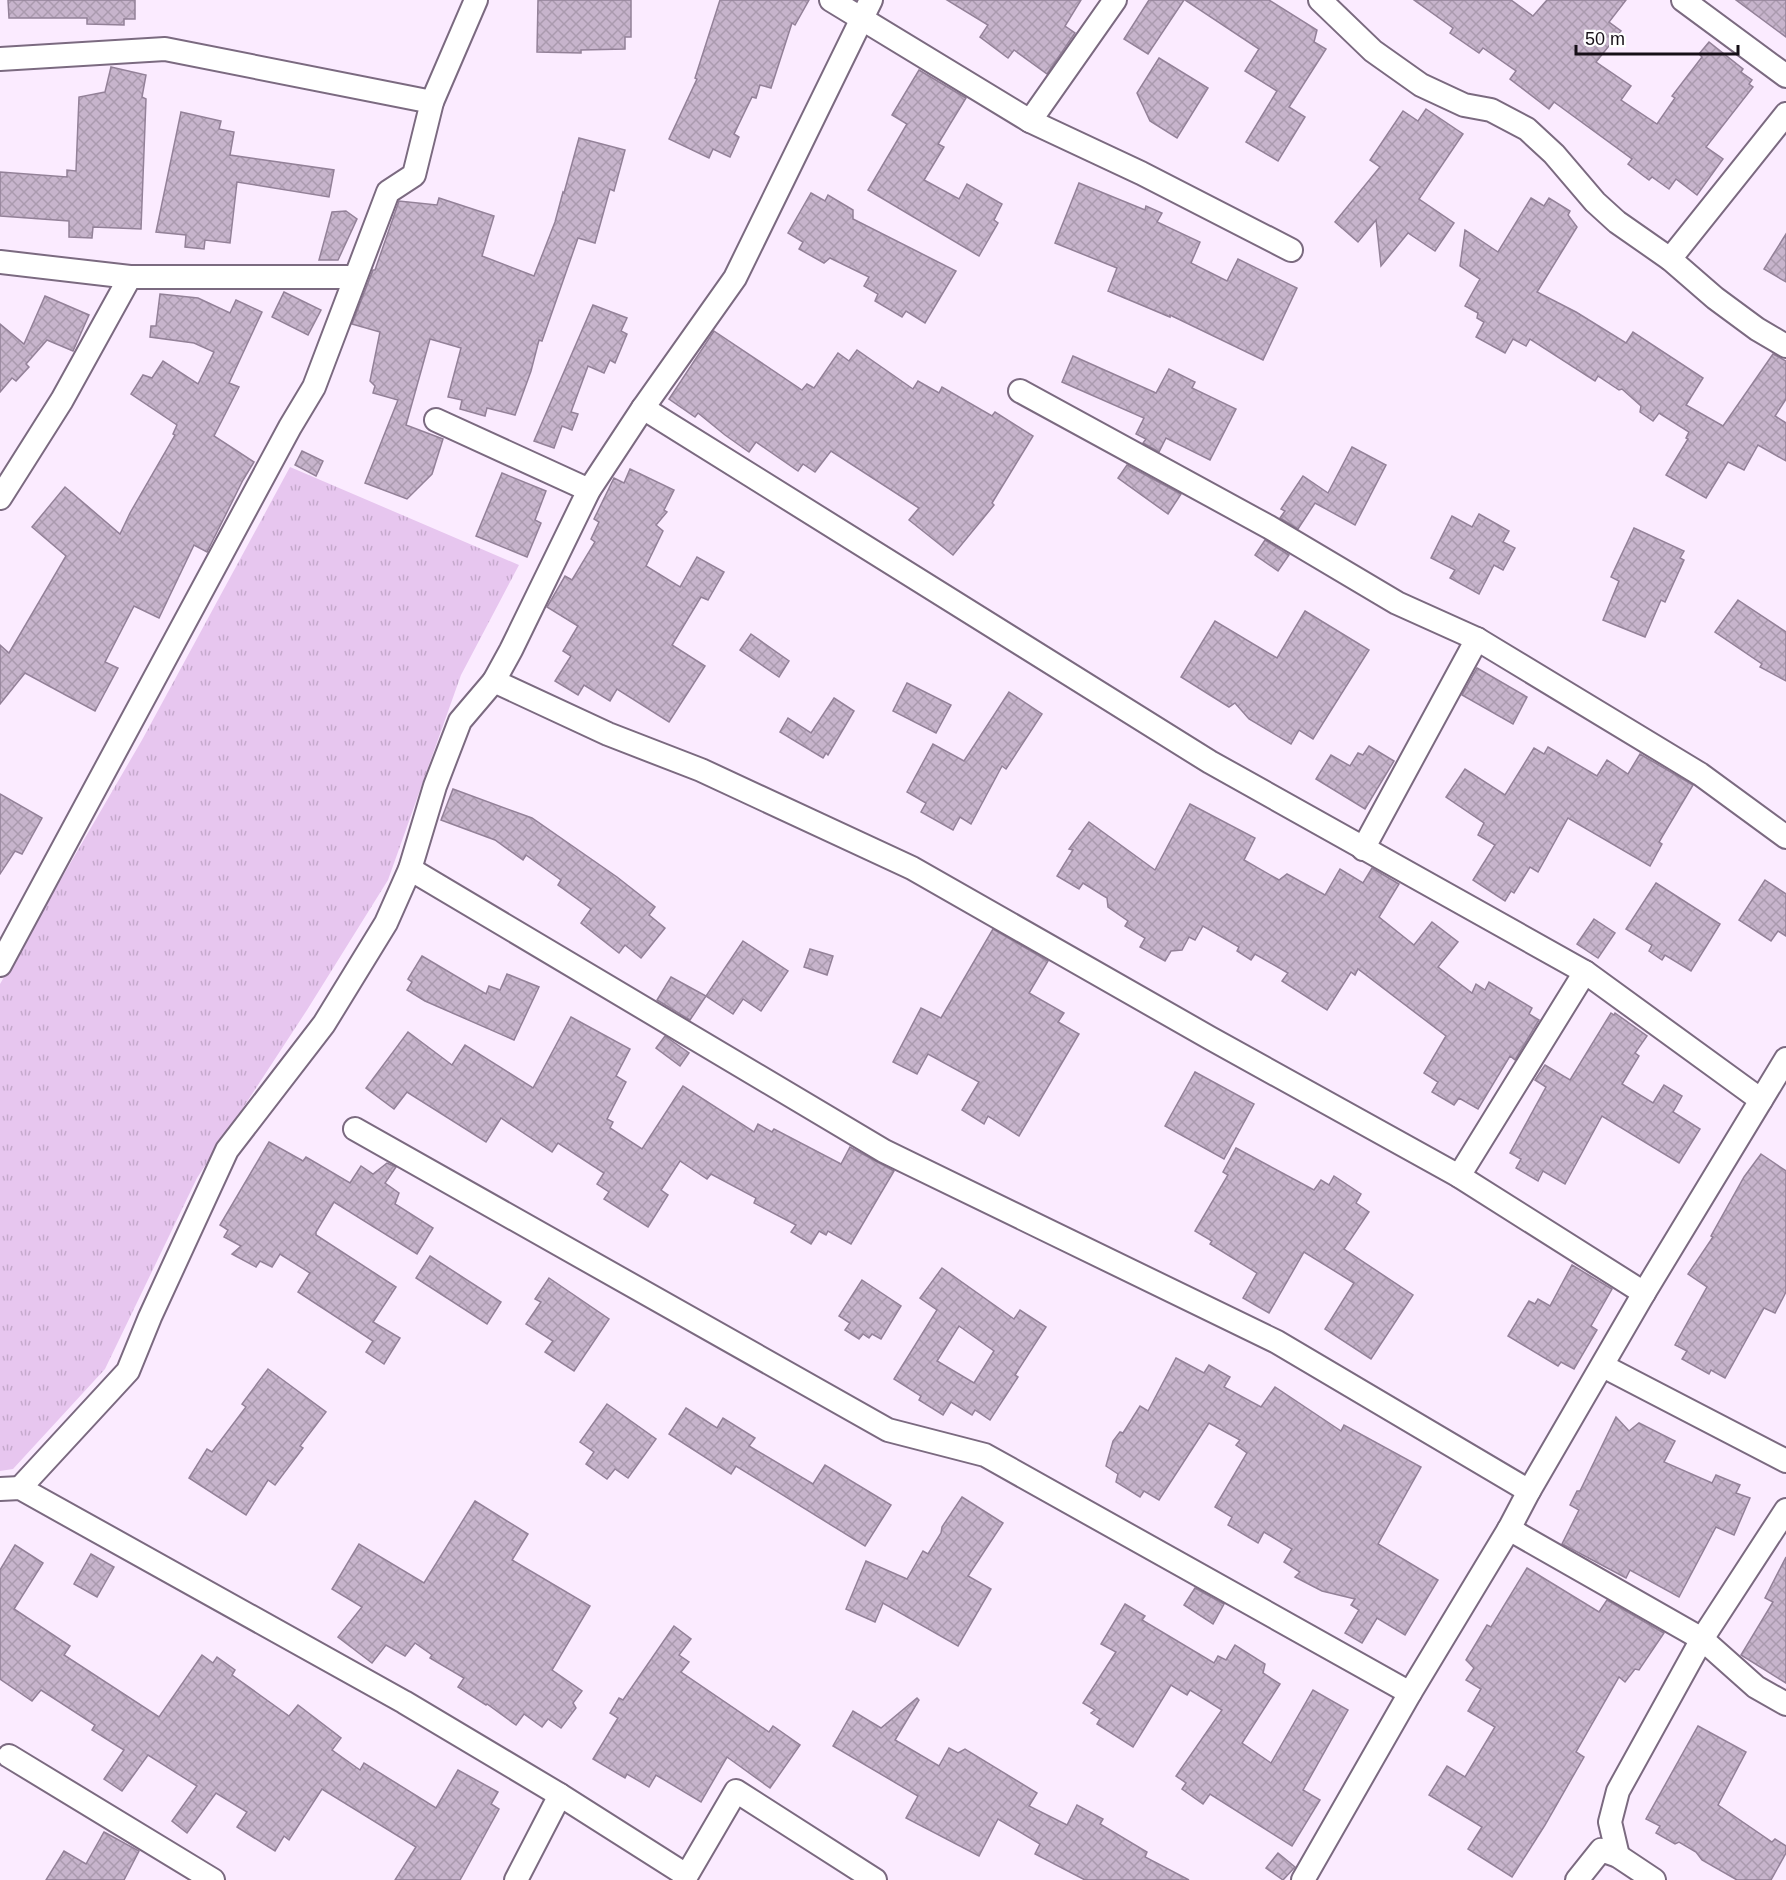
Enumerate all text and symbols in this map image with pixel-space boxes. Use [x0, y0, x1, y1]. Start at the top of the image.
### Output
scale bar [1576, 18, 1738, 56]
text: 50 m [1585, 29, 1625, 49]

